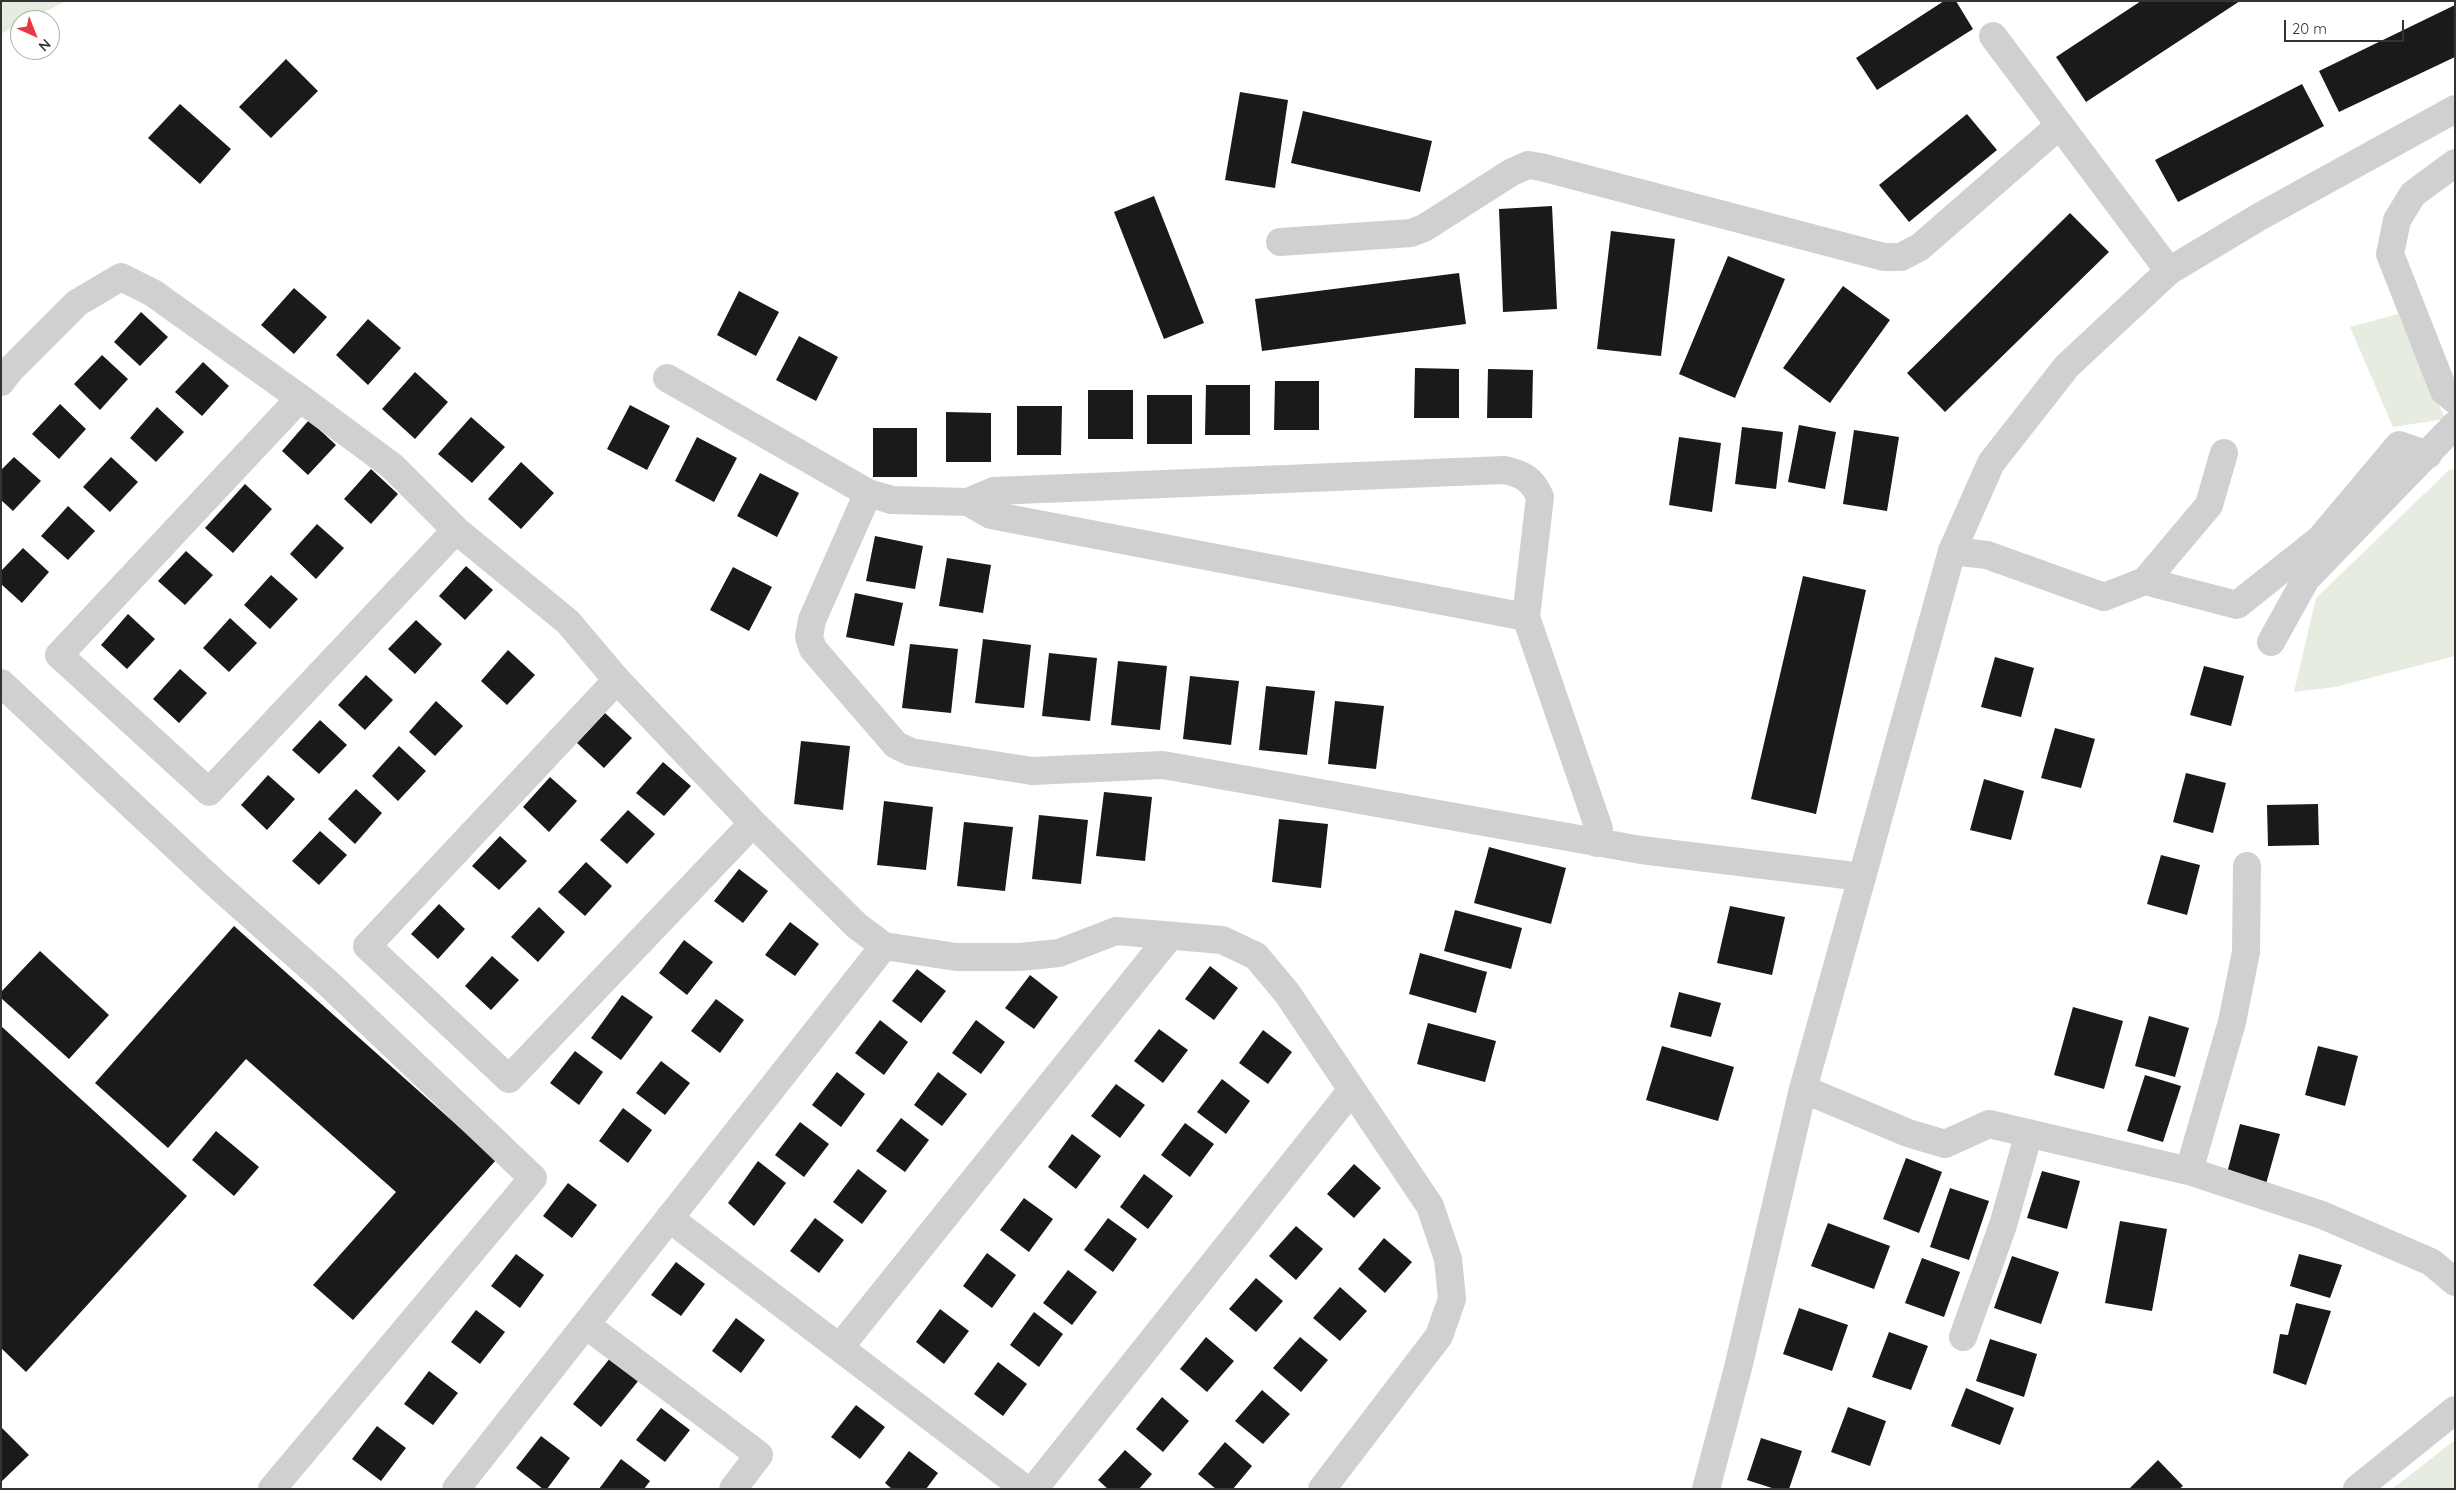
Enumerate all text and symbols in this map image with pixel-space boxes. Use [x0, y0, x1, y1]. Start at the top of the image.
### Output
north arrow [10, 10, 60, 60]
scale bar [2286, 10, 2406, 42]
text: 20 m [2292, 19, 2327, 38]
text: N [35, 35, 55, 55]

